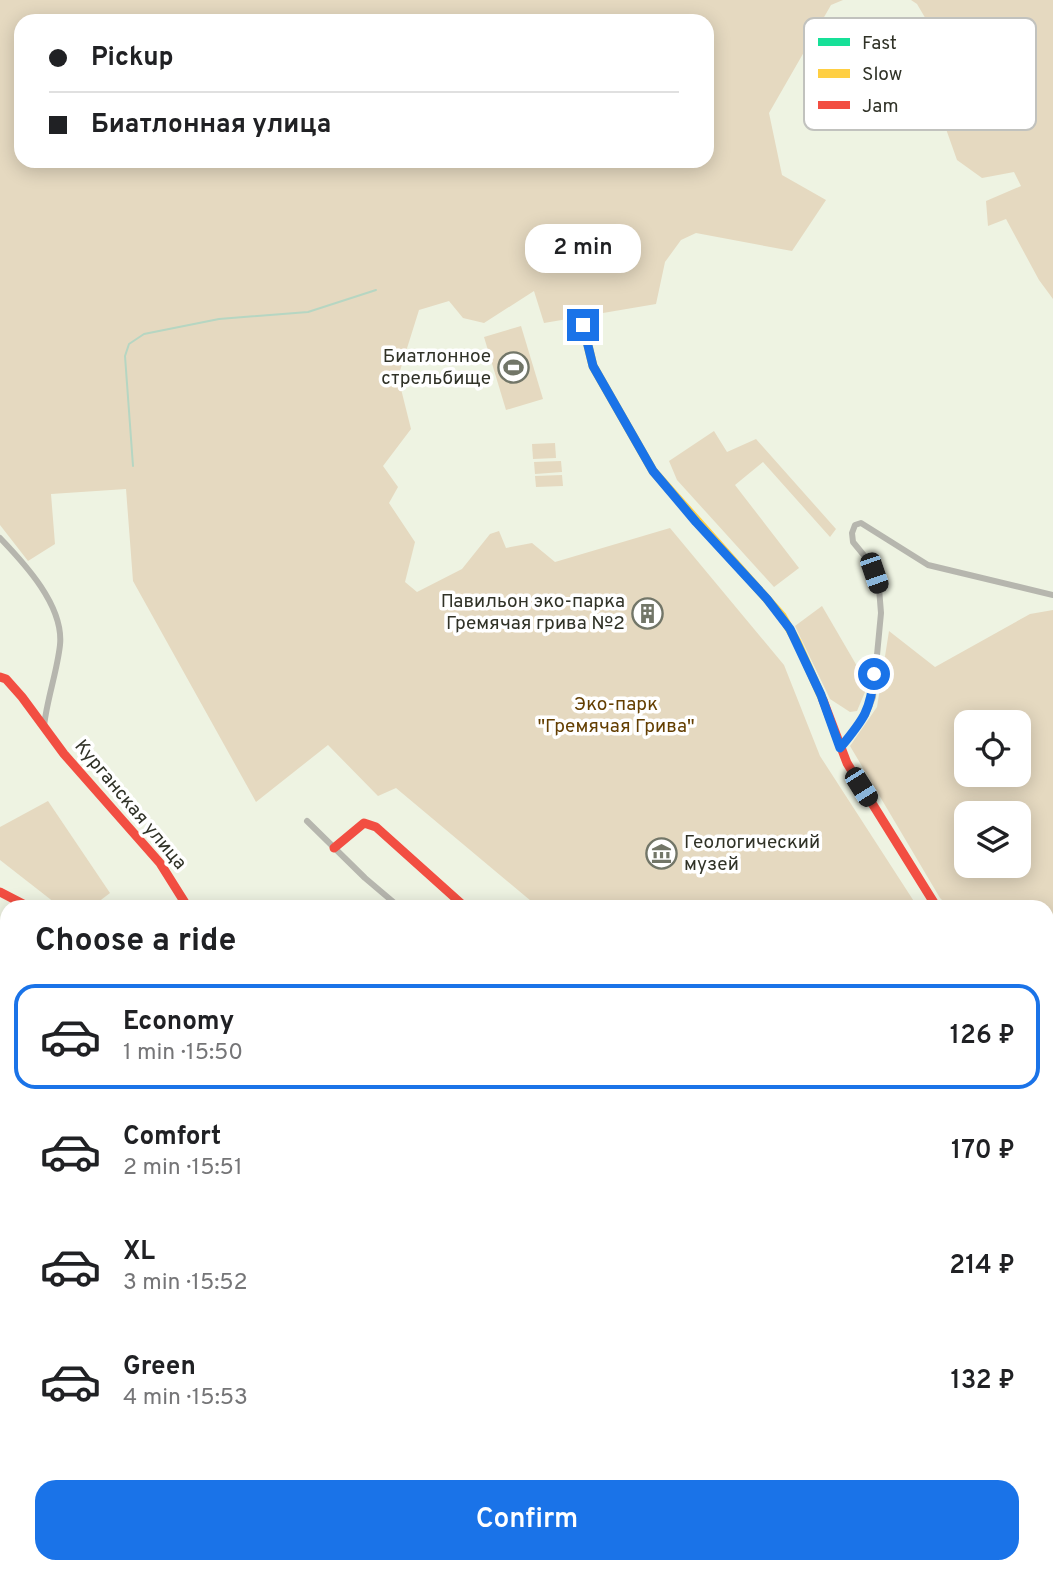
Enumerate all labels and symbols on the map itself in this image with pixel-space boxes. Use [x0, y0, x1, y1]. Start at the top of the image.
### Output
legend [804, 18, 1036, 130]
text: Fast [862, 32, 897, 56]
text: Slow [862, 63, 902, 87]
text: Jam [862, 95, 899, 119]
callout: 2 min [525, 224, 641, 272]
route end [567, 309, 599, 341]
place label: Биатлонное стрельбище [381, 345, 491, 391]
sports icon: Биатлонное стрельбище [497, 351, 531, 385]
car [858, 550, 891, 596]
place label: Павильон эко-парка Гремячая грива №2 [441, 590, 625, 636]
building icon: Павильон эко-парка Гремячая грива №2 [631, 596, 665, 630]
route start [858, 658, 890, 690]
park label: Эко-парк "Гремячая Грива" [537, 693, 695, 739]
street label: Курганская улица [69, 735, 191, 875]
car [841, 764, 882, 810]
place label: Геологический музей [684, 831, 820, 877]
museum icon: Геологический музей [644, 837, 678, 871]

